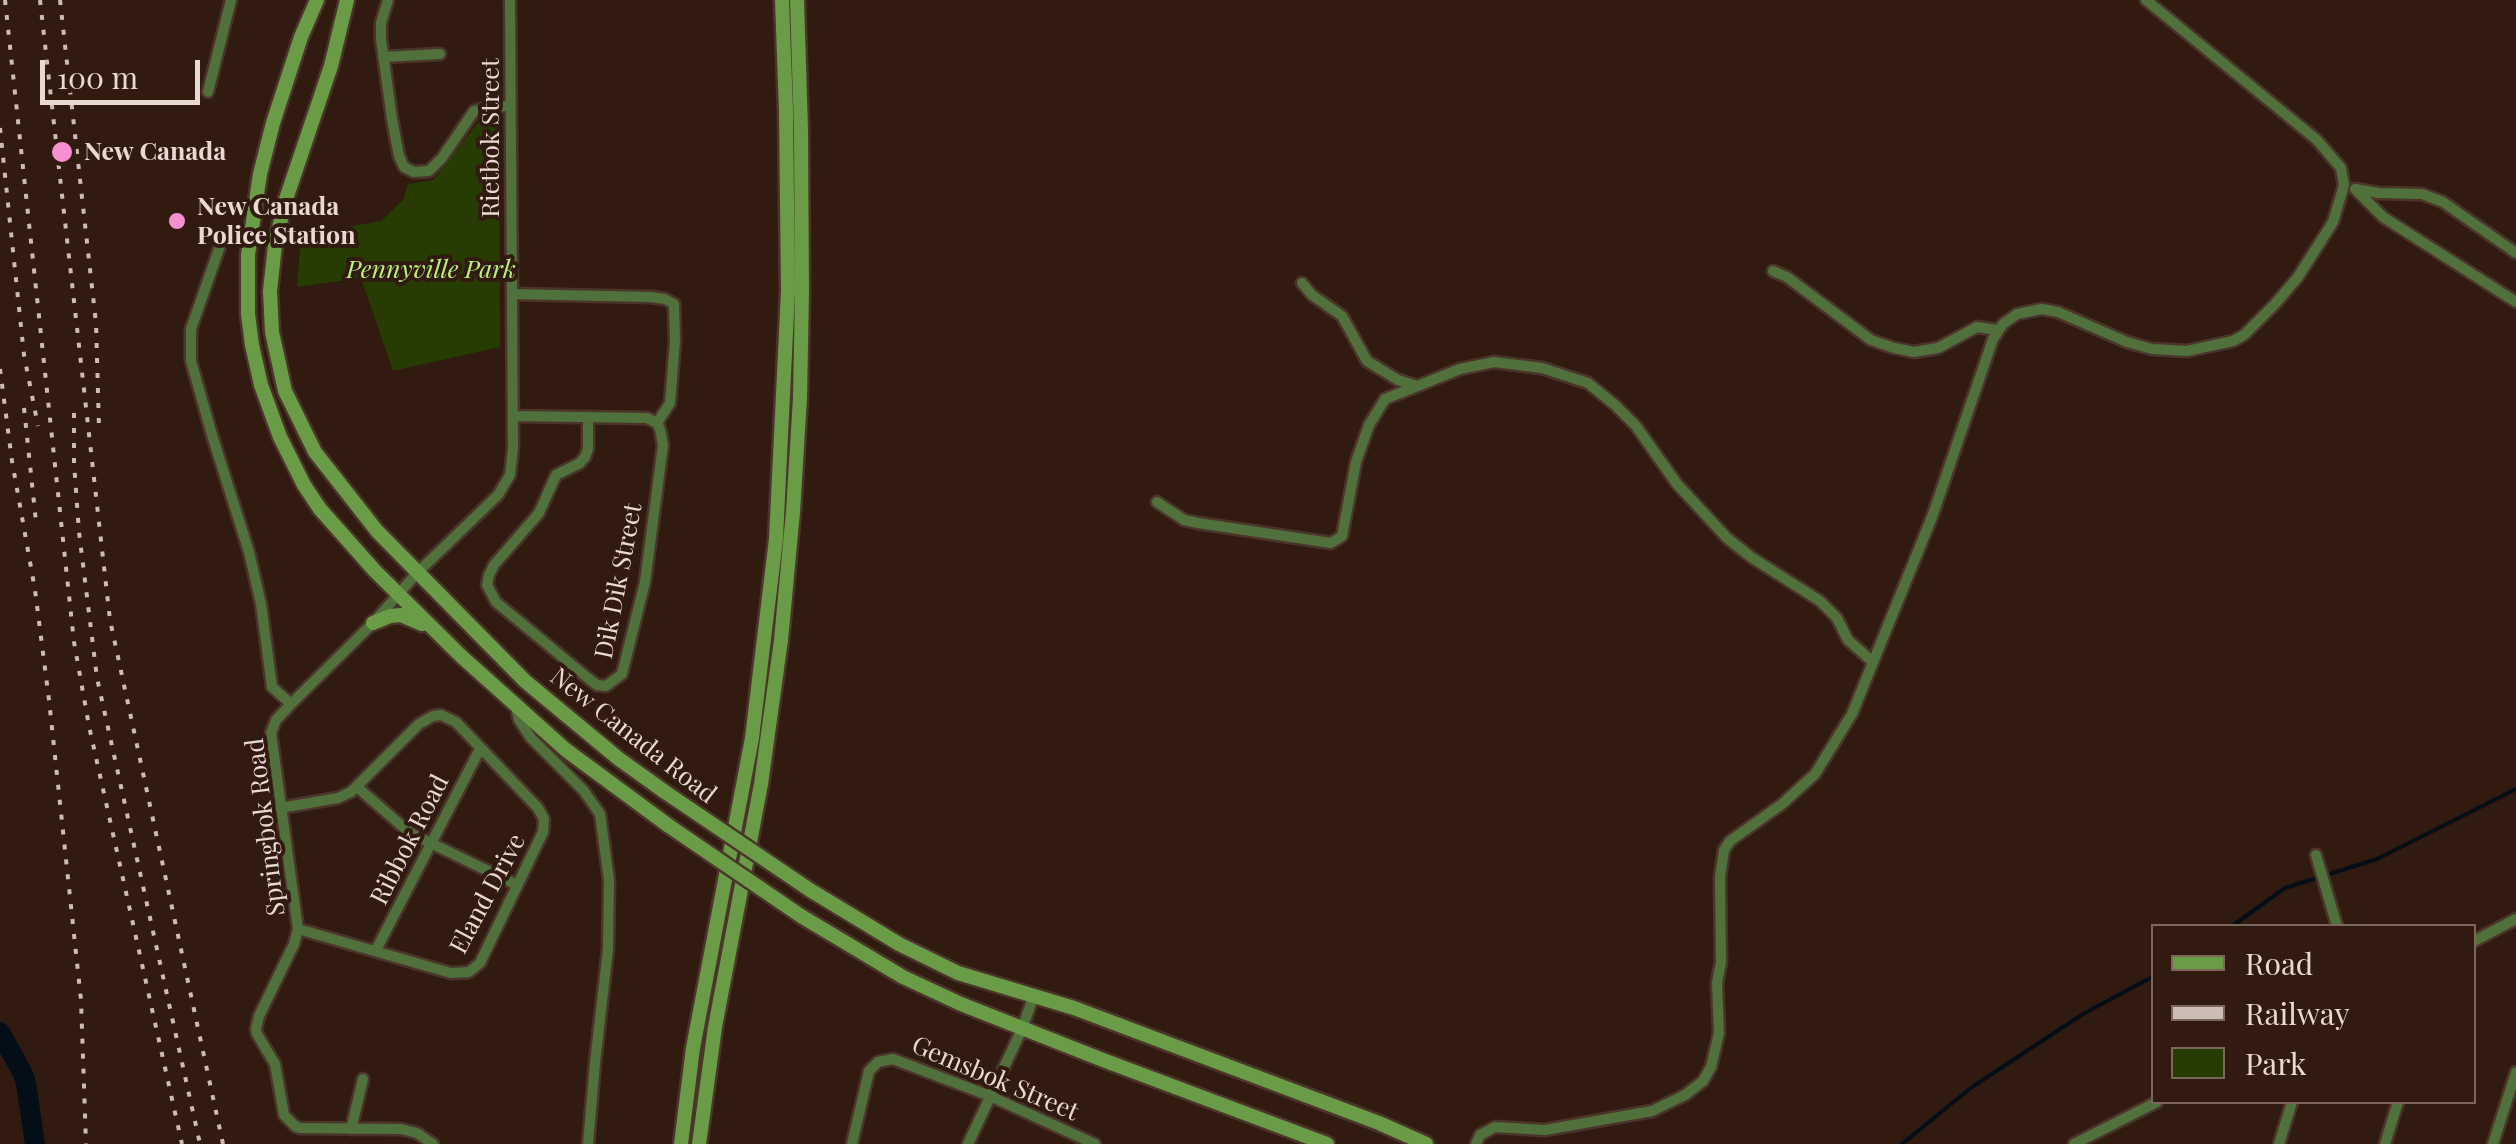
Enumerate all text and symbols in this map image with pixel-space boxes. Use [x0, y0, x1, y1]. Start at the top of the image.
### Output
scale bar [45, 40, 205, 102]
text: 100 m [57, 57, 138, 97]
street label: Rietbok Street [476, 58, 506, 218]
place label: New Canada [84, 137, 226, 167]
marker: New Canada [49, 139, 75, 165]
place label: New Canada Police Station [197, 192, 355, 251]
marker: New Canada Police Station [166, 210, 188, 232]
park label: Pennyville Park [346, 255, 516, 285]
street label: Dik Dik Street [589, 501, 649, 661]
street label: New Canada Road [544, 662, 722, 810]
street label: Springbok Road [240, 736, 292, 918]
street label: Ribbok Road [364, 770, 456, 910]
street label: Eland Drive [444, 829, 532, 959]
legend [2151, 924, 2476, 1104]
text: Road [2245, 943, 2313, 983]
text: Railway [2245, 993, 2350, 1033]
street label: Gemsbok Street [907, 1030, 1083, 1128]
text: Park [2245, 1043, 2307, 1083]

